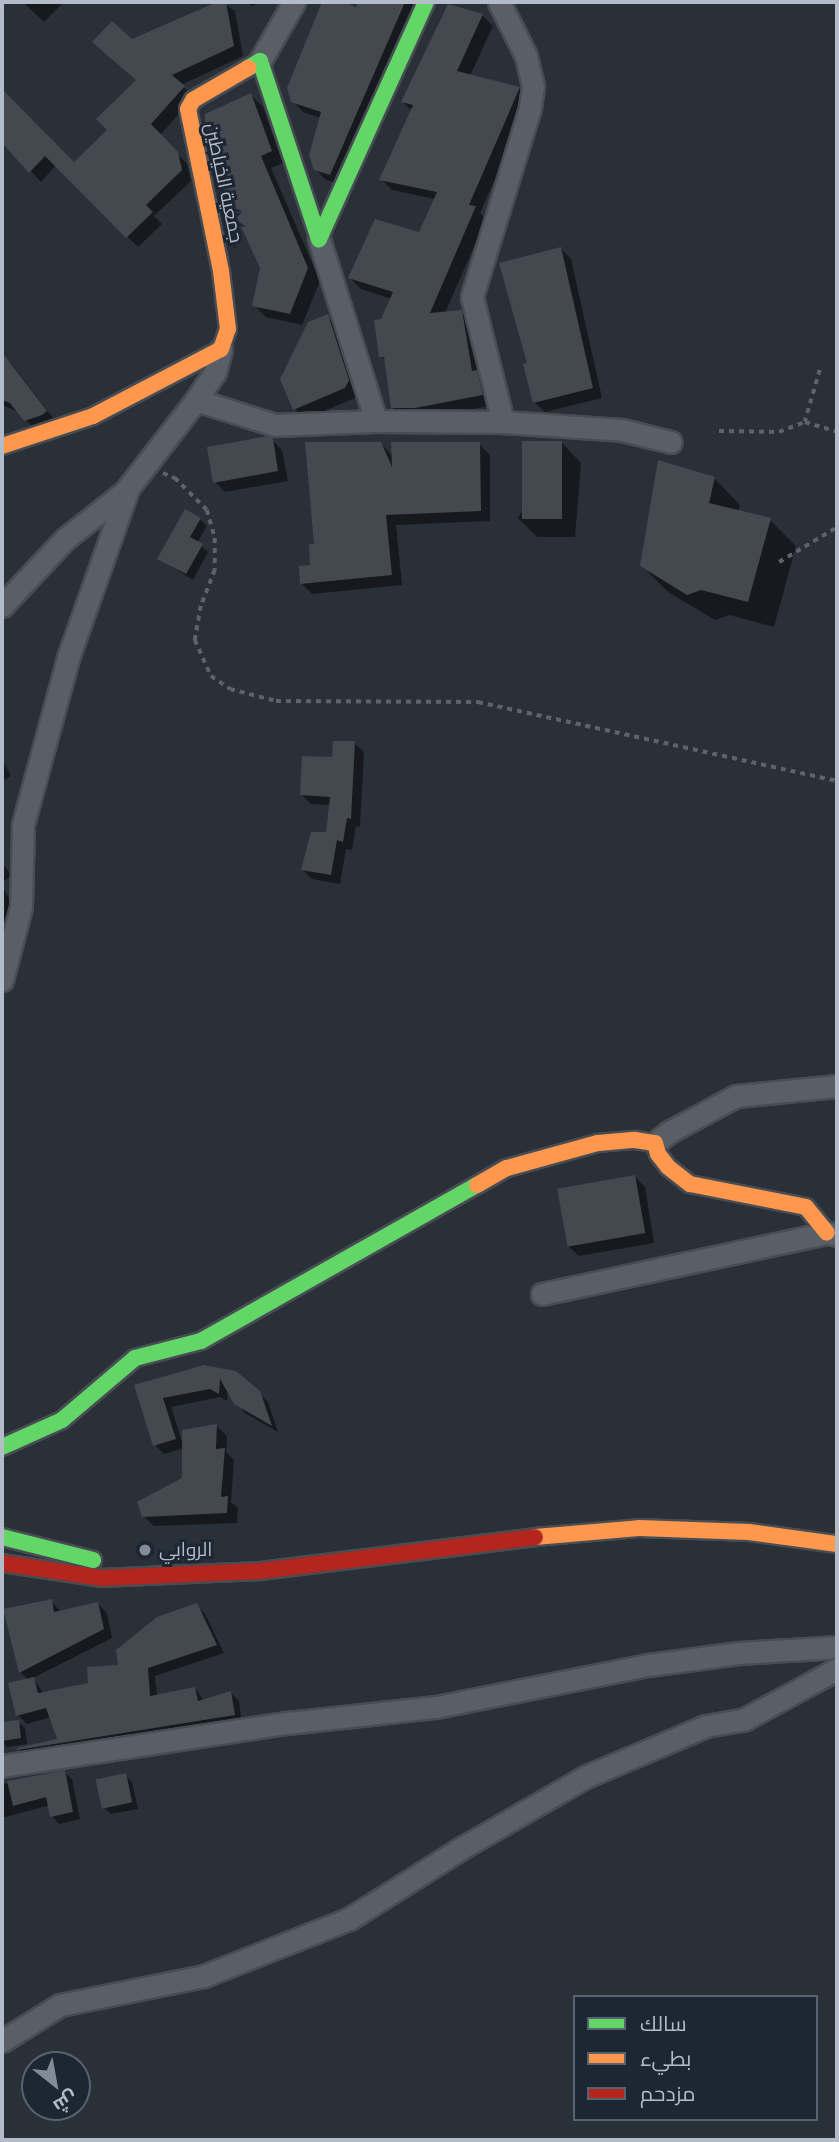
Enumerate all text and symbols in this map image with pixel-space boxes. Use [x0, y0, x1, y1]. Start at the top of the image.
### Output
street label: جمعية الخياطين [200, 121, 248, 245]
place label: الروابي [159, 1539, 212, 1561]
marker: الروابي [137, 1542, 153, 1558]
legend [573, 1995, 818, 2121]
text: سالك [640, 2010, 687, 2037]
text: بطيء [640, 2045, 691, 2072]
north arrow [21, 2051, 91, 2121]
text: مزدحم [640, 2080, 695, 2107]
text: ش [49, 2086, 82, 2119]

